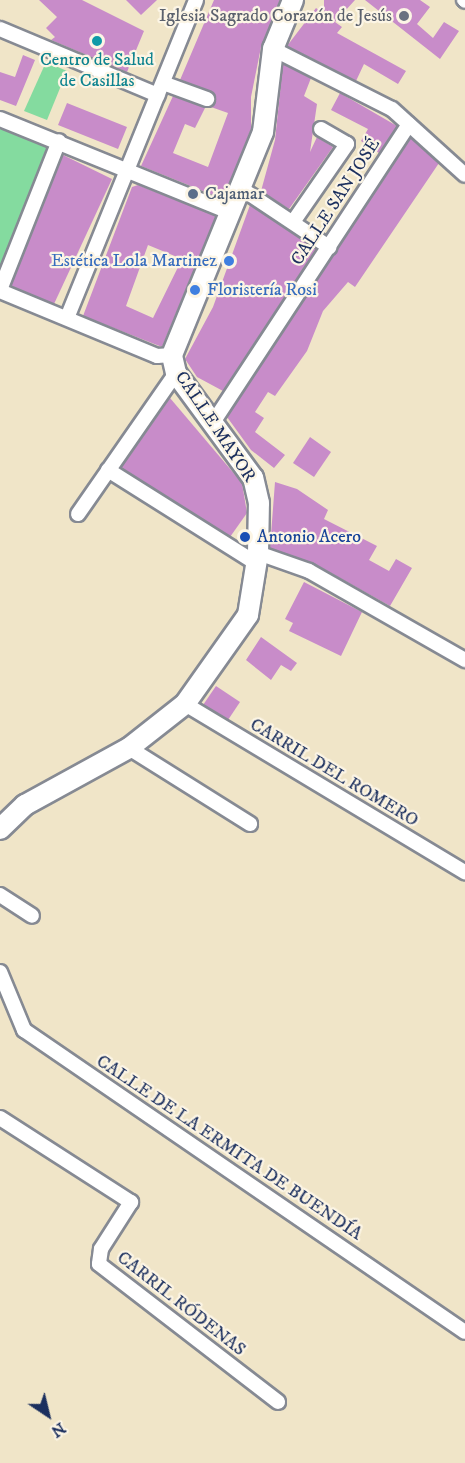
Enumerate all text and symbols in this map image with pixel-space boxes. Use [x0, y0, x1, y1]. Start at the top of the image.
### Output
place label: Iglesia Sagrado Corazón de Jesús [159, 5, 392, 27]
marker: Iglesia Sagrado Corazón de Jesús [397, 9, 411, 23]
marker: Centro de Salud de Casillas [90, 34, 104, 48]
place label: Centro de Salud de Casillas [40, 50, 154, 92]
street label: CALLE SAN JOSÉ [287, 134, 385, 270]
place label: Cajamar [205, 183, 264, 205]
marker: Cajamar [186, 187, 200, 201]
place label: Estética Lola Martinez [51, 250, 217, 272]
marker: Estética Lola Martinez [222, 254, 236, 268]
place label: Floristería Rosi [207, 279, 317, 301]
marker: Floristería Rosi [188, 283, 202, 297]
street label: CALLE MAYOR [170, 367, 260, 487]
place label: Antonio Acero [257, 526, 361, 548]
marker: Antonio Acero [238, 530, 252, 544]
street label: CARRIL DEL ROMERO [246, 714, 422, 832]
street label: CALLE DE LA ERMITA DE BUENDÍA [92, 1051, 366, 1245]
street label: CARRIL RÓDENAS [112, 1247, 250, 1361]
north arrow [18, 1385, 78, 1445]
text: N [47, 1418, 69, 1442]

